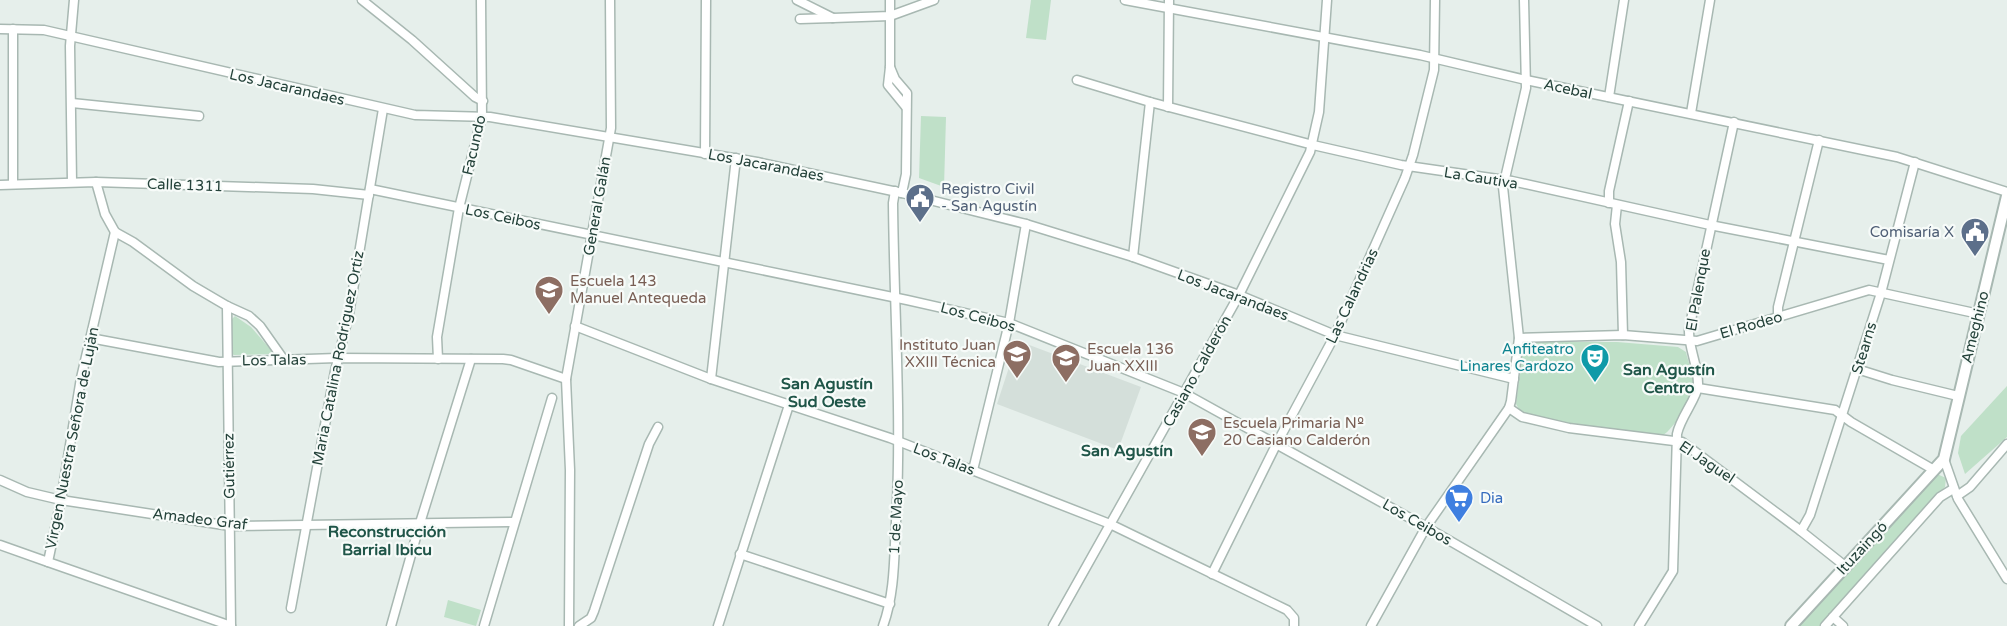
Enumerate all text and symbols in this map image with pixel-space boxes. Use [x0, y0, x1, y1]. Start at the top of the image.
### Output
street label: Los Jacarandaes [228, 65, 346, 109]
street label: Acebal [1542, 75, 1594, 103]
street label: Facundo [458, 113, 490, 177]
street label: Los Jacarandaes [707, 145, 825, 185]
street label: General Galán [579, 155, 615, 257]
street label: La Cautiva [1443, 163, 1519, 193]
street label: Calle 1311 [147, 175, 223, 195]
place label: Registro Civil - San Agustín [941, 180, 1037, 215]
public building icon: Registro Civil - San Agustín [904, 182, 936, 224]
street label: Los Ceibos [463, 200, 543, 234]
public building icon: Comisaría X [1959, 216, 1991, 258]
place label: Comisaría X [1870, 223, 1954, 241]
street label: Las Calandrias [1322, 246, 1382, 346]
street label: El Palenque [1682, 247, 1714, 333]
street label: Maria Catalina Rodriguez Ortiz [308, 249, 368, 467]
street label: Los Jacarandaes [1175, 266, 1291, 324]
place label: Escuela 143 Manuel Antequeda [570, 272, 706, 307]
school or university icon: Escuela 143 Manuel Antequeda [533, 274, 565, 316]
street label: Ameghino [1957, 289, 1993, 365]
street label: Los Ceibos [938, 298, 1018, 336]
street label: El Rodeo [1718, 308, 1784, 342]
street label: Casiano Calderón [1159, 312, 1235, 430]
street label: Stearns [1848, 320, 1880, 376]
street label: Virgen Nuestra Señora de Luján [42, 325, 102, 551]
place label: Instituto Juan XXIII Técnica [899, 336, 996, 371]
school or university icon: Instituto Juan XXIII Técnica [1001, 338, 1033, 380]
place label: Escuela 136 Juan XXIII [1087, 340, 1174, 375]
place label: Anfiteatro Linares Cardozo [1459, 340, 1574, 375]
school or university icon: Escuela 136 Juan XXIII [1050, 342, 1082, 384]
theatre icon: Anfiteatro Linares Cardozo [1579, 342, 1611, 384]
street label: Los Talas [242, 350, 306, 370]
district label: San Agustín Centro [1623, 360, 1715, 398]
district label: San Agustín Sud Oeste [781, 374, 873, 412]
place label: Escuela Primaria Nº 20 Casiano Calderón [1223, 414, 1370, 449]
school or university icon: Escuela Primaria Nº 20 Casiano Calderón [1186, 416, 1218, 458]
street label: Gutiérrez [219, 433, 239, 499]
street label: El Jaguel [1676, 437, 1738, 487]
street label: Los Talas [911, 439, 977, 479]
district label: San Agustín [1081, 441, 1173, 461]
street label: 1 de Mayo [885, 479, 907, 555]
supermarket icon: Dia [1443, 482, 1475, 524]
place label: Dia [1480, 489, 1503, 507]
street label: Los Ceibos [1379, 495, 1455, 549]
street label: Amadeo Graf [152, 504, 249, 534]
street label: Ituzaingó [1833, 518, 1891, 578]
district label: Reconstrucción Barrial Ibicu [328, 522, 446, 560]

